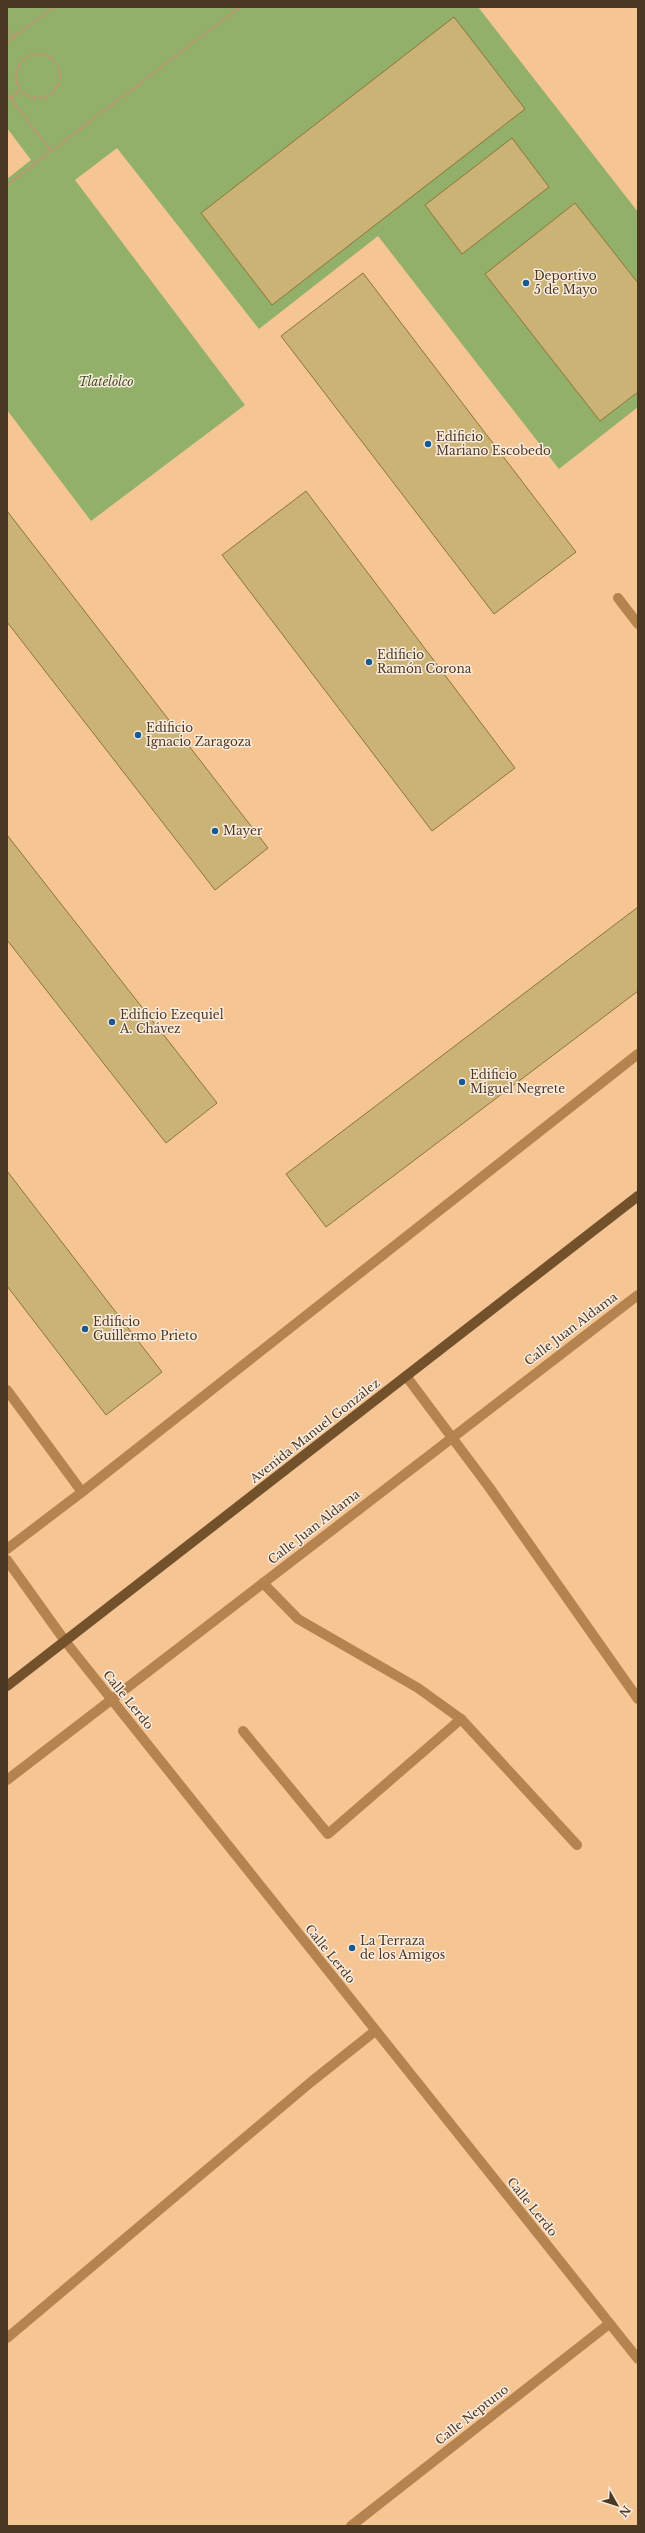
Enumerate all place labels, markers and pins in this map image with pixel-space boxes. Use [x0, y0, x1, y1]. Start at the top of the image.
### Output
place label: Deportivo 5 de Mayo [534, 268, 598, 297]
marker: Deportivo 5 de Mayo [521, 278, 531, 288]
place label: Edificio Mariano Escobedo [436, 429, 551, 458]
marker: Edificio Mariano Escobedo [423, 439, 433, 449]
place label: Edificio Ramón Corona [377, 647, 472, 676]
marker: Edificio Ramón Corona [364, 657, 374, 667]
place label: Edificio Ignacio Zaragoza [146, 720, 251, 749]
marker: Edificio Ignacio Zaragoza [133, 730, 143, 740]
place label: Mayer [223, 823, 263, 838]
marker: Mayer [210, 826, 220, 836]
place label: Edificio Ezequiel A. Chávez [119, 1007, 224, 1036]
marker: Edificio Ezequiel A. Chávez [107, 1017, 117, 1027]
place label: Edificio Miguel Negrete [470, 1067, 565, 1096]
marker: Edificio Miguel Negrete [457, 1077, 467, 1087]
place label: Edificio Guillermo Prieto [93, 1314, 198, 1343]
marker: Edificio Guillermo Prieto [80, 1324, 90, 1334]
place label: La Terraza de los Amigos [360, 1933, 445, 1962]
marker: La Terraza de los Amigos [347, 1943, 357, 1953]

